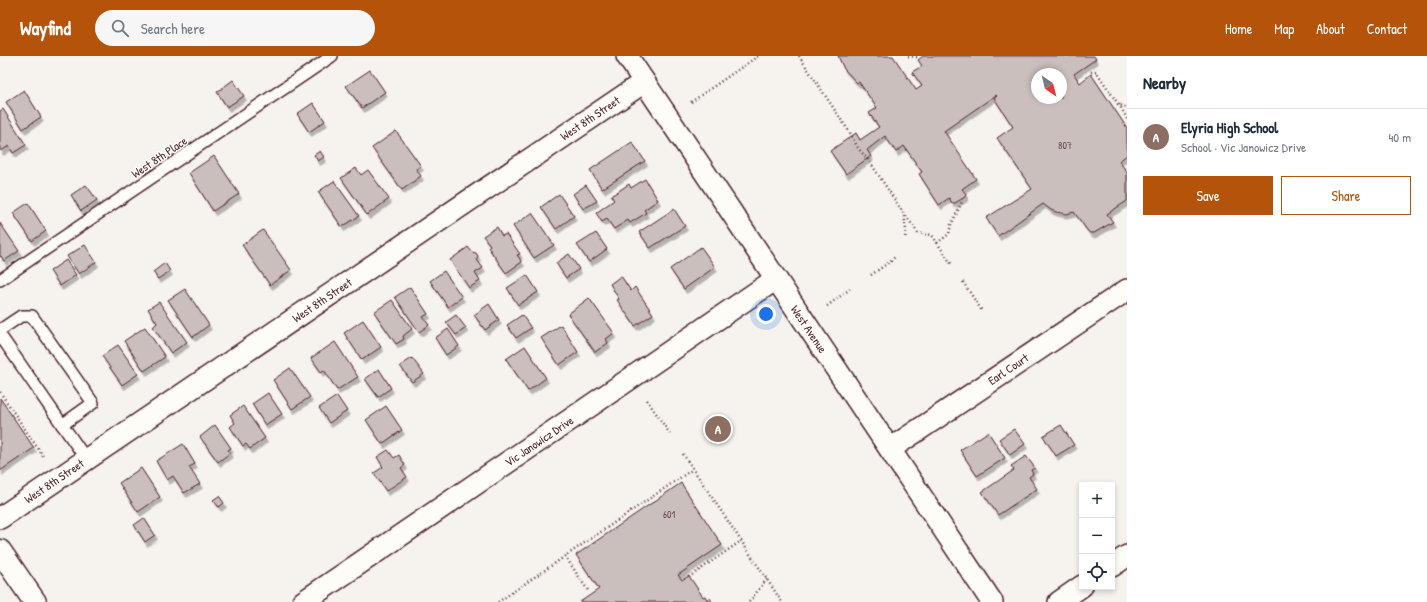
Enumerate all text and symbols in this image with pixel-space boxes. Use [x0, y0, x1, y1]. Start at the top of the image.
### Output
search box [95, 10, 375, 46]
text: Wayfind [20, 15, 71, 41]
icon: search [109, 17, 131, 39]
text: Search here [141, 18, 205, 39]
text: Home [1225, 19, 1252, 38]
text: Map [1274, 19, 1294, 38]
text: About [1316, 19, 1345, 38]
text: Contact [1367, 19, 1407, 38]
north arrow [1031, 68, 1067, 104]
text: Nearby [1143, 71, 1186, 94]
street label: West 8th Street [557, 91, 624, 144]
text: Elyria High School [1181, 117, 1278, 138]
text: A [1153, 128, 1159, 146]
text: 40 m [1388, 128, 1411, 146]
street label: West 8th Place [128, 132, 190, 182]
text: School · Vic Janowicz Drive [1181, 138, 1306, 156]
house number: 807 [1058, 139, 1072, 152]
button: Save [1143, 176, 1273, 215]
button: Share [1281, 176, 1411, 215]
street label: West 8th Street [289, 273, 356, 326]
street label: West Avenue [787, 302, 831, 356]
your location [756, 304, 776, 324]
street label: Earl Court [984, 349, 1032, 389]
street label: Vic Janowicz Drive [501, 412, 577, 470]
pin: A [705, 414, 731, 444]
street label: West 8th Street [21, 454, 88, 507]
map controls [1079, 482, 1115, 590]
button: + [1079, 482, 1115, 518]
house number: 601 [663, 508, 675, 521]
button: − [1079, 518, 1115, 554]
button: locate [1079, 554, 1115, 590]

